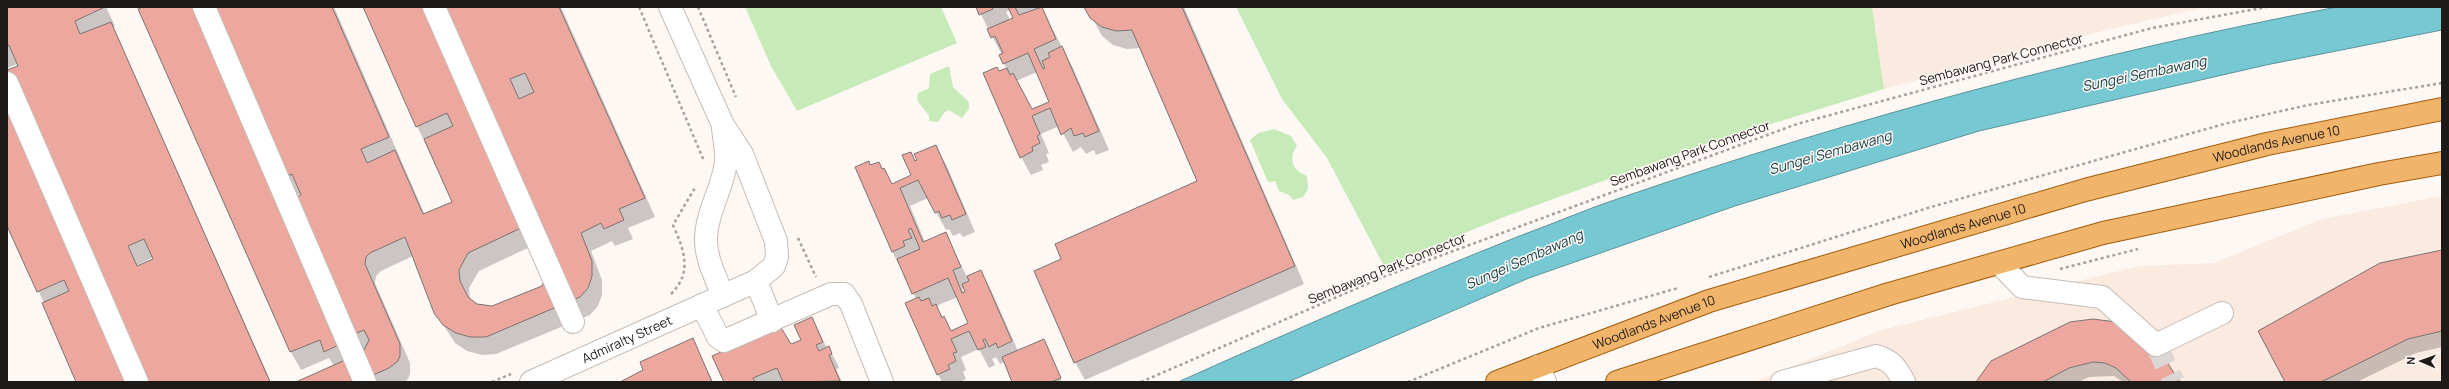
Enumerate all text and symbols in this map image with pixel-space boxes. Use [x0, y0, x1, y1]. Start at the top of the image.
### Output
street label: Sembawang Park Connector [1917, 28, 2085, 90]
water label: Sungei Sembawang [2080, 50, 2210, 95]
street label: Sembawang Park Connector [1608, 116, 1773, 190]
street label: Woodlands Avenue 10 [2211, 121, 2342, 166]
water label: Sungei Sembawang [1766, 125, 1895, 179]
street label: Woodlands Avenue 10 [1898, 199, 2028, 253]
water label: Sungei Sembawang [1462, 224, 1587, 293]
street label: Sembawang Park Connector [1305, 228, 1469, 308]
street label: Woodlands Avenue 10 [1590, 291, 1717, 354]
street label: Admiralty Street [579, 311, 675, 367]
north arrow [2401, 341, 2441, 381]
text: N [2403, 356, 2418, 365]

